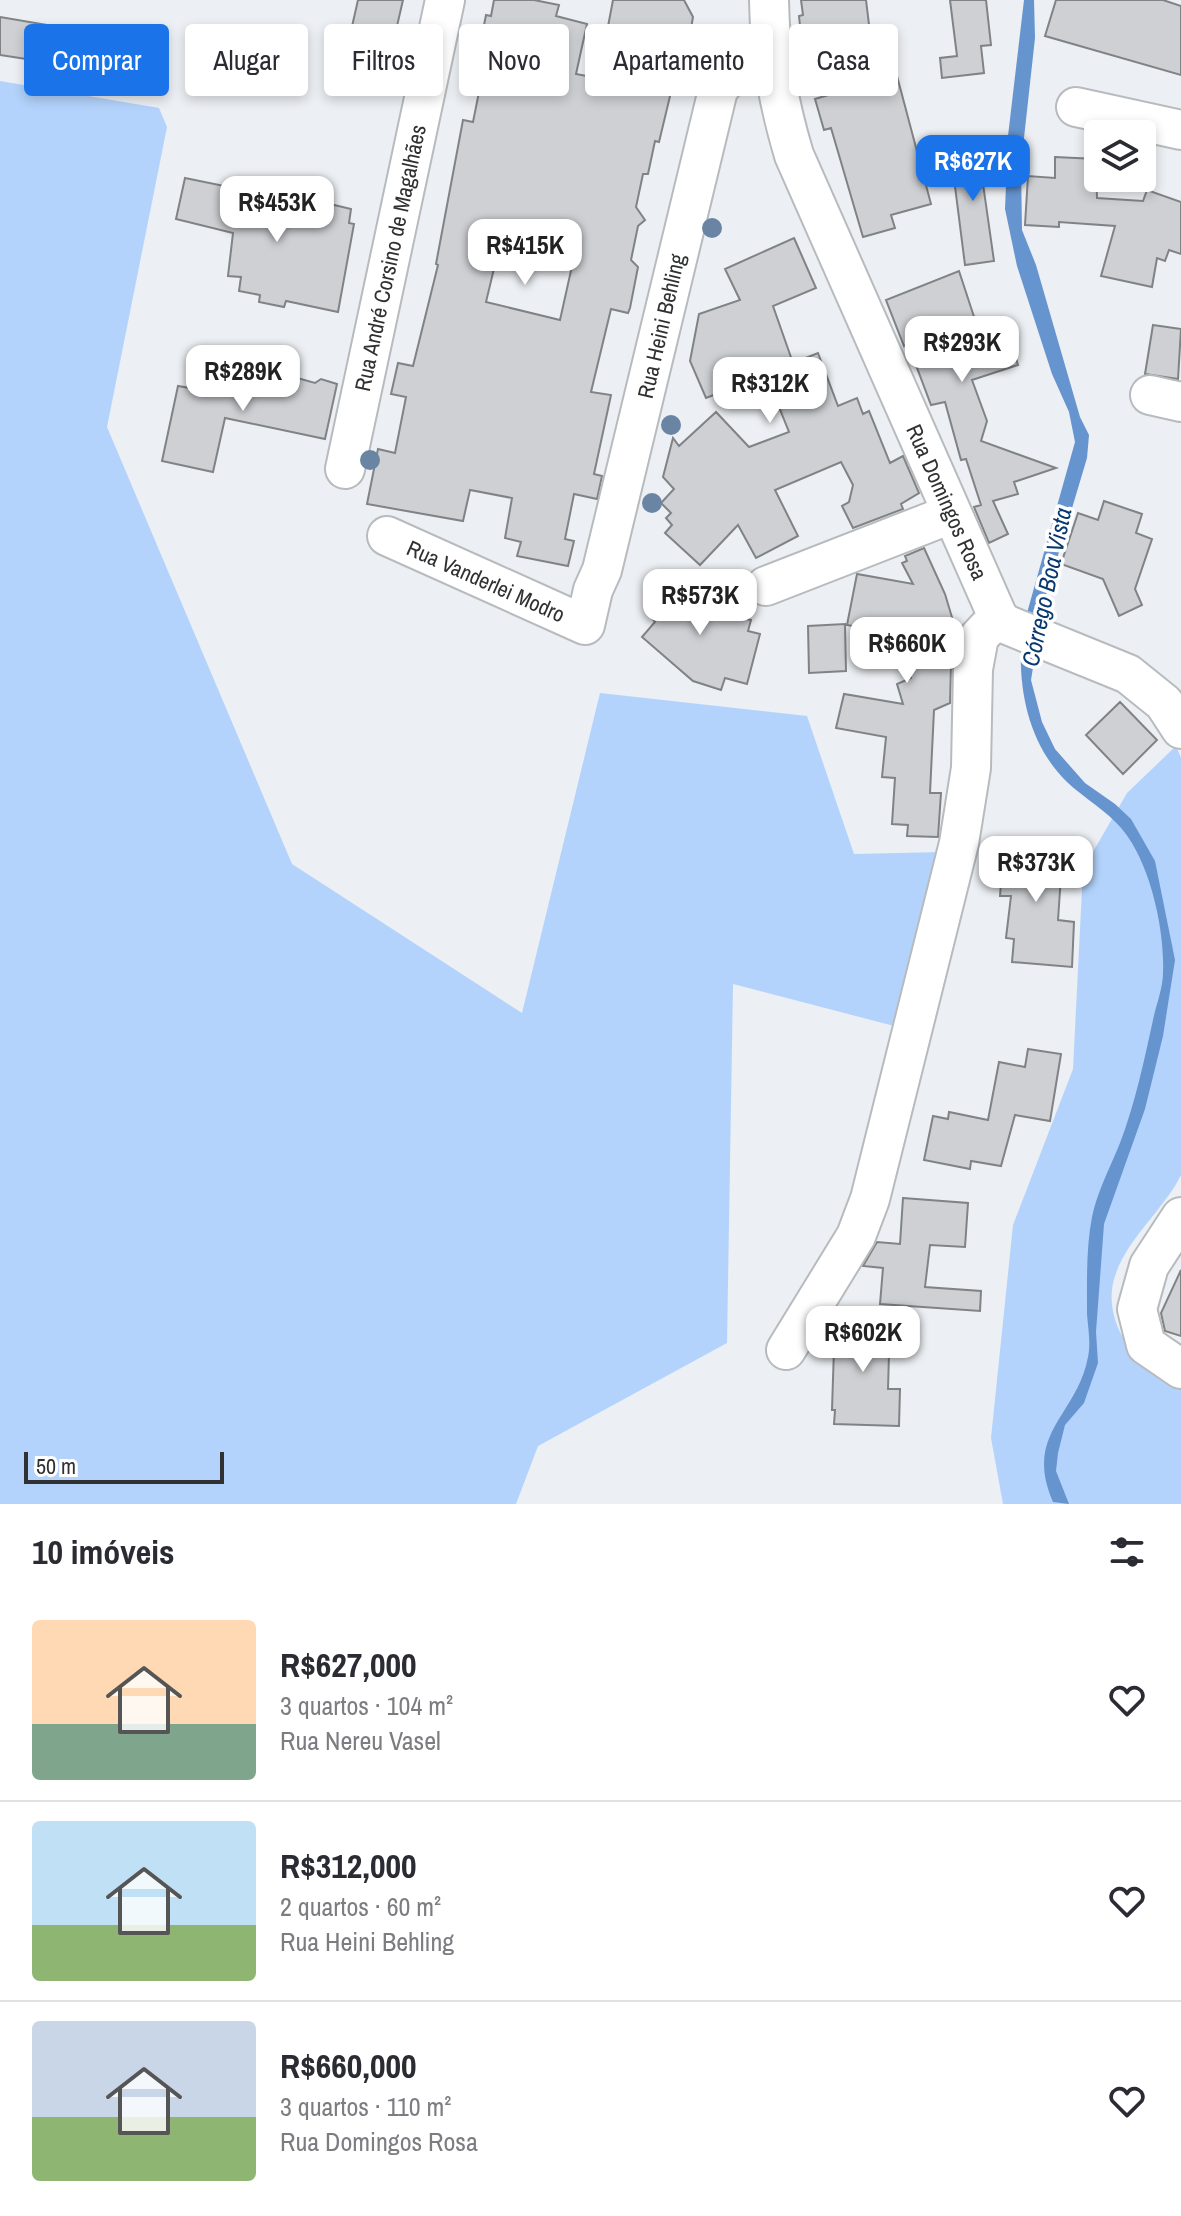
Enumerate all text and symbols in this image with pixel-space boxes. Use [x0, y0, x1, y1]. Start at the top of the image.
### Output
chip: Comprar [24, 24, 169, 96]
chip: Alugar [185, 24, 308, 96]
chip: Filtros [324, 24, 443, 96]
chip: Novo [459, 24, 569, 96]
chip: Apartamento [585, 24, 773, 96]
chip: Casa [789, 24, 898, 96]
map controls [1084, 120, 1156, 192]
button: layers [1084, 120, 1156, 192]
street label: Rua André Corsino de Magalhães [347, 122, 433, 394]
pin: R$627K [908, 135, 1038, 203]
text: R$627K [934, 143, 1012, 178]
pin: R$453K [212, 176, 342, 244]
text: R$453K [238, 184, 316, 219]
pin: R$415K [460, 219, 590, 287]
text: R$415K [486, 227, 564, 262]
street label: Rua Heini Behling [630, 251, 692, 401]
pin: R$293K [897, 316, 1027, 384]
text: R$293K [923, 324, 1001, 359]
pin: R$289K [178, 345, 308, 413]
text: R$289K [204, 353, 282, 388]
pin: R$312K [705, 357, 835, 425]
text: R$312K [731, 365, 809, 400]
street label: Rua Domingos Rosa [899, 419, 995, 585]
water label: Córrego Boa Vista [1014, 505, 1078, 669]
street label: Rua Vanderlei Modro [402, 533, 570, 629]
pin: R$573K [635, 569, 765, 637]
text: R$573K [661, 577, 739, 612]
pin: R$660K [842, 617, 972, 685]
text: R$660K [868, 625, 946, 660]
pin: R$373K [971, 836, 1101, 904]
text: R$373K [997, 844, 1075, 879]
pin: R$602K [798, 1306, 928, 1374]
text: R$602K [824, 1314, 902, 1349]
scale bar [24, 1448, 224, 1484]
text: 50 m [36, 1451, 76, 1481]
text: 10 imóveis [32, 1529, 175, 1575]
icon: filters [1105, 1530, 1149, 1574]
text: R$627,000 [280, 1642, 416, 1688]
icon: home [96, 1652, 192, 1748]
icon: heart [1105, 1678, 1149, 1722]
text: 3 quartos · 104 m² [280, 1688, 453, 1723]
text: Rua Nereu Vasel [280, 1723, 441, 1758]
text: R$312,000 [280, 1843, 416, 1889]
icon: home [96, 1853, 192, 1949]
icon: heart [1105, 1879, 1149, 1923]
text: 2 quartos · 60 m² [280, 1889, 441, 1924]
text: Rua Heini Behling [280, 1924, 454, 1959]
text: R$660,000 [280, 2043, 416, 2089]
icon: home [96, 2053, 192, 2149]
icon: heart [1105, 2079, 1149, 2123]
text: 3 quartos · 110 m² [280, 2089, 451, 2124]
text: Rua Domingos Rosa [280, 2124, 478, 2159]

